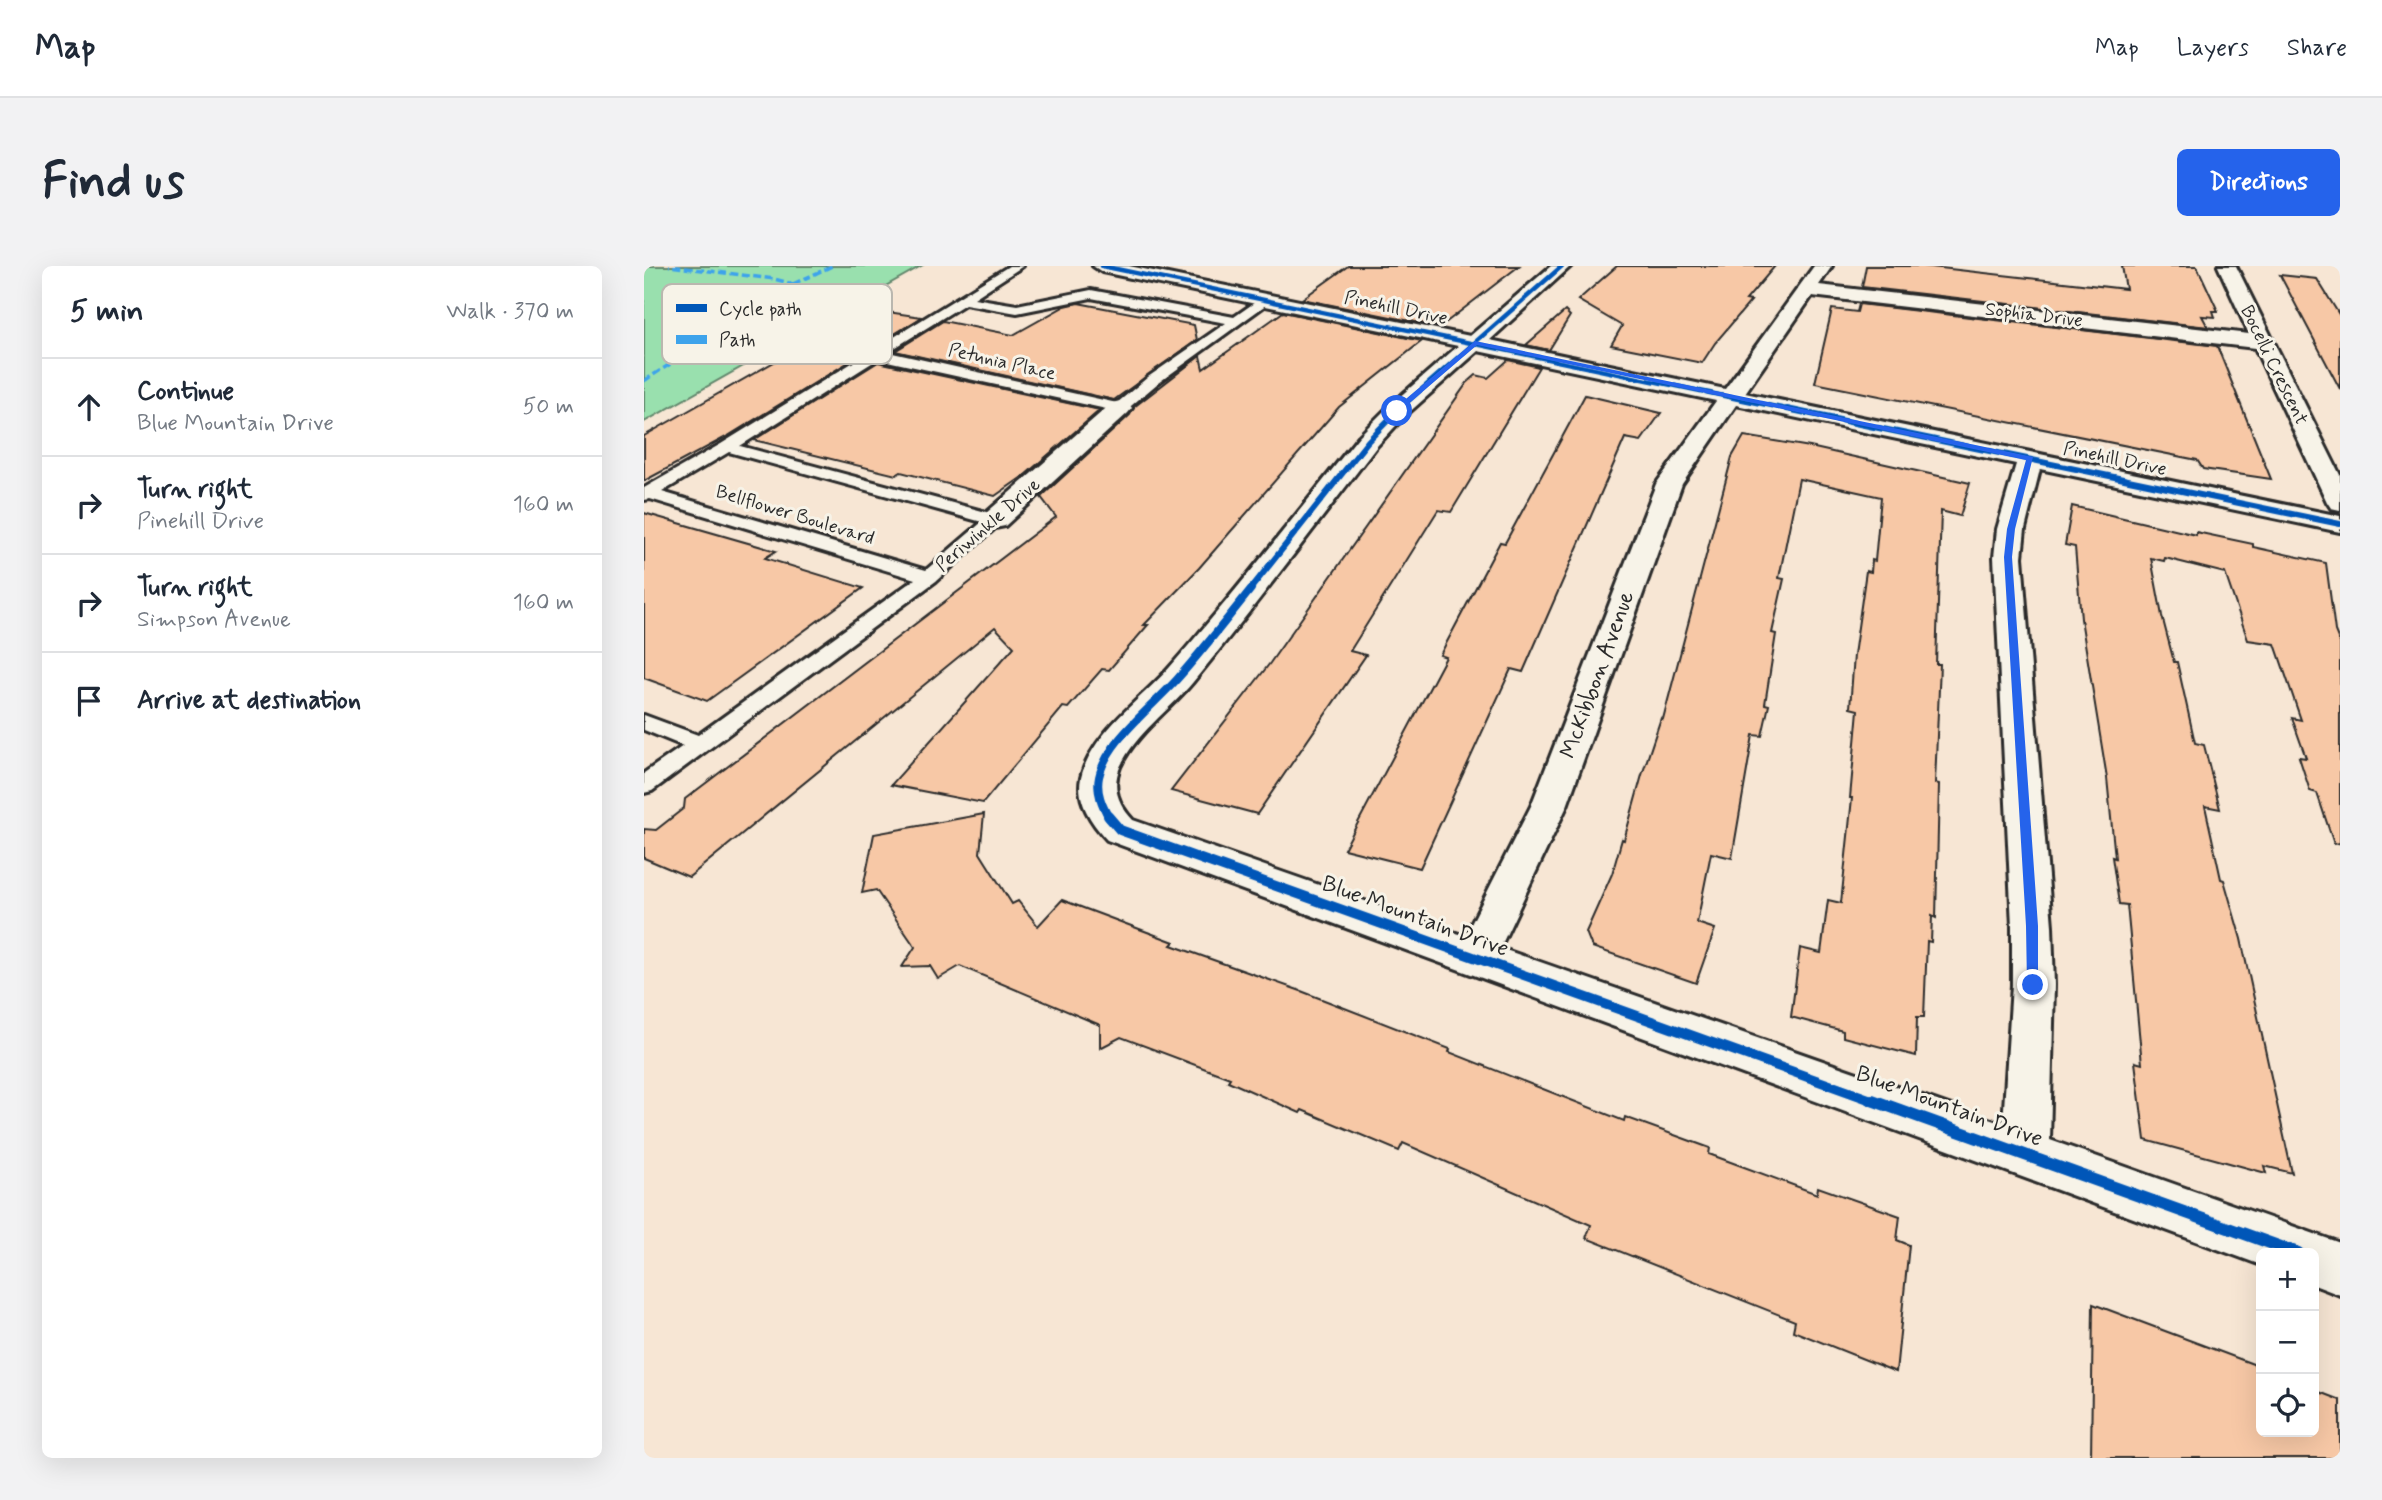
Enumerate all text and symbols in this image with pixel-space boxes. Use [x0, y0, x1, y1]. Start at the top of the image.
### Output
text: Map [35, 26, 95, 70]
text: Map [2095, 33, 2139, 64]
text: Layers [2177, 33, 2249, 64]
text: Share [2287, 33, 2347, 64]
button: Directions [2177, 149, 2340, 216]
text: Find us [42, 150, 185, 215]
legend [662, 284, 892, 364]
street label: Pinehill Drive [1342, 285, 1450, 331]
text: 5 min [70, 292, 144, 331]
text: Walk · 370 m [446, 297, 574, 327]
text: Cycle path [719, 297, 802, 322]
street label: Sophia Drive [1984, 297, 2084, 333]
street label: Bocelli Crescent [2234, 301, 2314, 429]
text: Path [719, 328, 756, 353]
street label: Petunia Place [946, 338, 1058, 386]
text: Continue [137, 375, 234, 409]
icon: ahead [70, 388, 108, 426]
text: 50 m [523, 392, 574, 422]
route start [1381, 395, 1412, 426]
text: Blue Mountain Drive [137, 409, 334, 439]
street label: Pinehill Drive [2061, 436, 2169, 482]
street label: Periwinkle Drive [930, 472, 1046, 578]
text: Turn right [137, 473, 253, 507]
street label: Bellflower Boulevard [713, 479, 877, 551]
icon: right [70, 486, 108, 524]
text: 160 m [513, 490, 574, 520]
text: Pinehill Drive [137, 507, 264, 537]
text: Turn right [137, 571, 253, 605]
icon: right [70, 584, 108, 622]
street label: McKibbon Avenue [1554, 587, 1642, 763]
text: 160 m [513, 588, 574, 618]
text: Simpson Avenue [137, 605, 291, 635]
icon: arrive [70, 682, 108, 720]
text: Arrive at destination [137, 684, 361, 718]
street label: Blue Mountain Drive [1317, 869, 1513, 965]
route end [2017, 969, 2048, 1000]
street label: Blue Mountain Drive [1851, 1059, 2047, 1155]
map controls [2256, 1248, 2319, 1437]
button: + [2256, 1248, 2319, 1311]
button: − [2256, 1311, 2319, 1374]
button: locate [2256, 1374, 2319, 1437]

